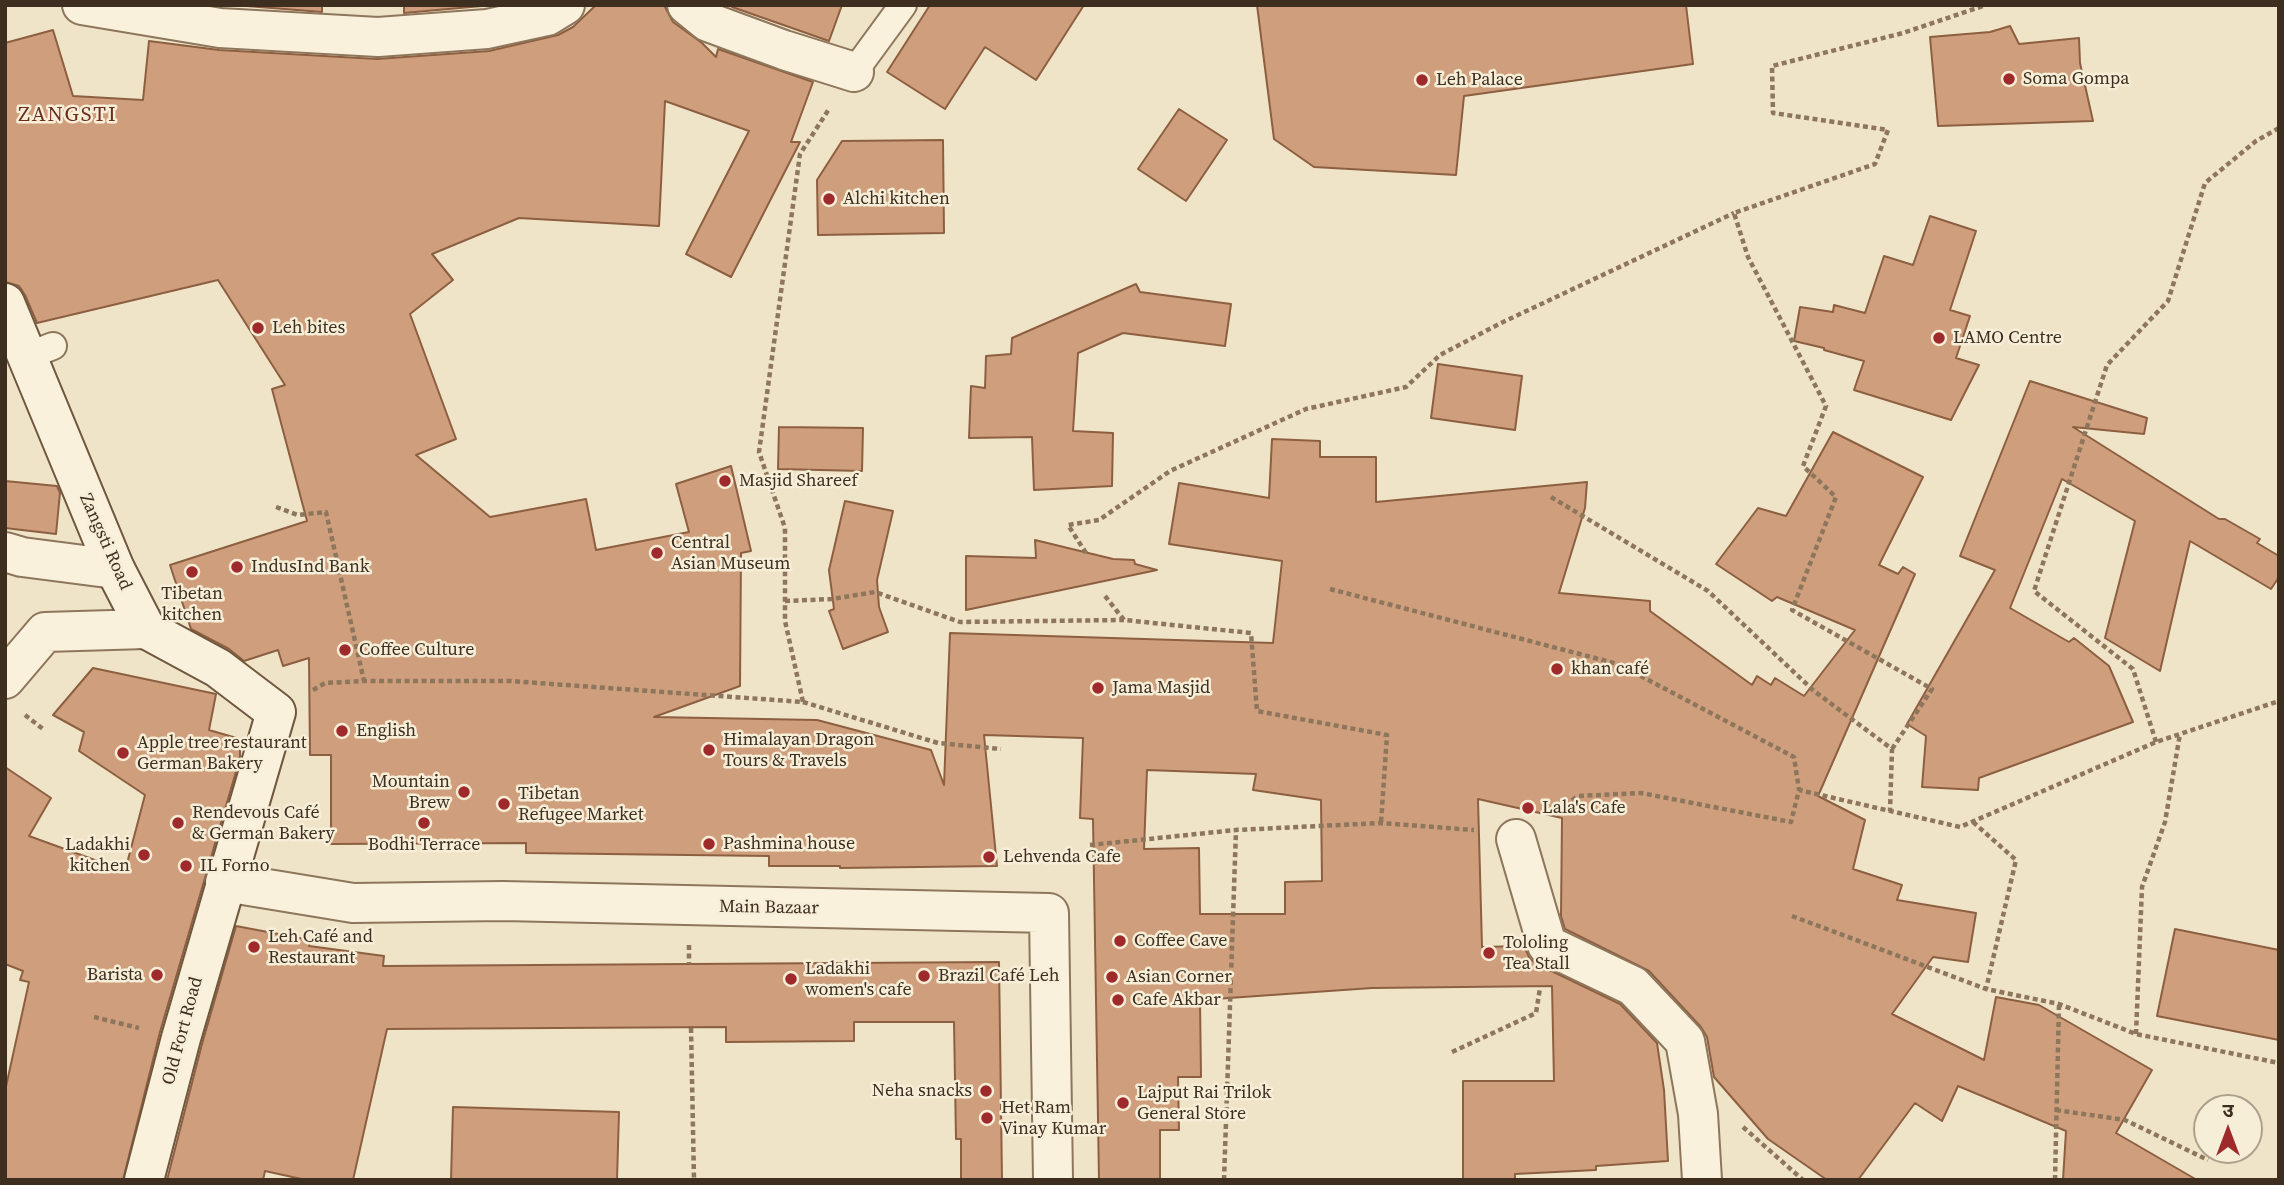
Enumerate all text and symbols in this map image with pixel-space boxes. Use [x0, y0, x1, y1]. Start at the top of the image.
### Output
place label: Soma Gompa [2023, 68, 2129, 90]
place label: Leh Palace [1436, 69, 1523, 91]
marker: Soma Gompa [2001, 71, 2017, 87]
marker: Leh Palace [1414, 72, 1430, 88]
district label: ZANGSTI [19, 103, 117, 129]
place label: Alchi kitchen [843, 188, 950, 210]
marker: Alchi kitchen [821, 191, 837, 207]
place label: Leh bites [272, 317, 345, 339]
marker: Leh bites [250, 320, 266, 336]
place label: LAMO Centre [1953, 327, 2062, 349]
marker: LAMO Centre [1931, 330, 1947, 346]
place label: Masjid Shareef [739, 470, 858, 492]
marker: Masjid Shareef [717, 473, 733, 489]
street label: Zangsti Road [74, 490, 136, 594]
place label: Central Asian Museum [671, 532, 790, 574]
marker: Central Asian Museum [649, 545, 665, 561]
place label: IndusInd Bank [251, 556, 370, 578]
marker: IndusInd Bank [229, 559, 245, 575]
marker: Tibetan kitchen [184, 564, 200, 580]
place label: Tibetan kitchen [161, 583, 223, 626]
place label: Coffee Culture [359, 639, 474, 661]
marker: Coffee Culture [337, 642, 353, 658]
place label: khan café [1571, 658, 1649, 680]
marker: khan café [1549, 661, 1565, 677]
place label: Jama Masjid [1112, 677, 1210, 699]
marker: Jama Masjid [1090, 680, 1106, 696]
place label: English [356, 720, 416, 742]
marker: English [334, 723, 350, 739]
place label: Himalayan Dragon Tours & Travels [723, 729, 874, 772]
place label: Apple tree restaurant German Bakery [137, 732, 307, 774]
marker: Himalayan Dragon Tours & Travels [701, 742, 717, 758]
marker: Apple tree restaurant German Bakery [115, 745, 131, 761]
place label: Mountain Brew [372, 771, 450, 814]
place label: Tibetan Refugee Market [518, 783, 644, 826]
marker: Mountain Brew [456, 784, 472, 800]
marker: Tibetan Refugee Market [496, 796, 512, 812]
place label: Lala's Cafe [1542, 797, 1626, 819]
marker: Lala's Cafe [1520, 800, 1536, 816]
place label: Rendevous Café & German Bakery [192, 802, 335, 844]
marker: Rendevous Café & German Bakery [170, 815, 186, 831]
marker: Bodhi Terrace [416, 815, 432, 831]
place label: Pashmina house [723, 833, 855, 855]
place label: Ladakhi kitchen [65, 834, 130, 876]
place label: Bodhi Terrace [368, 834, 480, 856]
marker: Pashmina house [701, 836, 717, 852]
place label: Lehvenda Cafe [1003, 846, 1121, 868]
marker: Ladakhi kitchen [136, 847, 152, 863]
marker: Lehvenda Cafe [981, 849, 997, 865]
place label: IL Forno [200, 855, 270, 877]
marker: IL Forno [178, 858, 194, 874]
street label: Main Bazaar [719, 896, 819, 920]
place label: Leh Café and Restaurant [268, 926, 373, 968]
place label: Coffee Cave [1134, 930, 1227, 952]
place label: Tololing Tea Stall [1503, 932, 1570, 974]
marker: Coffee Cave [1112, 933, 1128, 949]
marker: Leh Café and Restaurant [246, 939, 262, 955]
marker: Tololing Tea Stall [1481, 945, 1497, 961]
place label: Ladakhi women's cafe [805, 958, 912, 1000]
place label: Barista [87, 964, 143, 986]
place label: Brazil Café Leh [938, 965, 1060, 987]
place label: Asian Corner [1126, 966, 1232, 988]
marker: Barista [149, 967, 165, 983]
marker: Brazil Café Leh [916, 968, 932, 984]
marker: Asian Corner [1104, 969, 1120, 985]
marker: Ladakhi women's cafe [783, 971, 799, 987]
street label: Old Fort Road [158, 975, 208, 1087]
place label: Cafe Akbar [1132, 989, 1221, 1011]
marker: Cafe Akbar [1110, 992, 1126, 1008]
place label: Neha snacks [872, 1080, 972, 1102]
place label: Lajput Rai Trilok General Store [1137, 1082, 1271, 1124]
marker: Neha snacks [978, 1083, 994, 1099]
north arrow [2193, 1094, 2263, 1164]
marker: Lajput Rai Trilok General Store [1115, 1095, 1131, 1111]
place label: Het Ram Vinay Kumar [1001, 1097, 1106, 1140]
text: उ [2222, 1097, 2234, 1123]
marker: Het Ram Vinay Kumar [979, 1110, 995, 1126]

